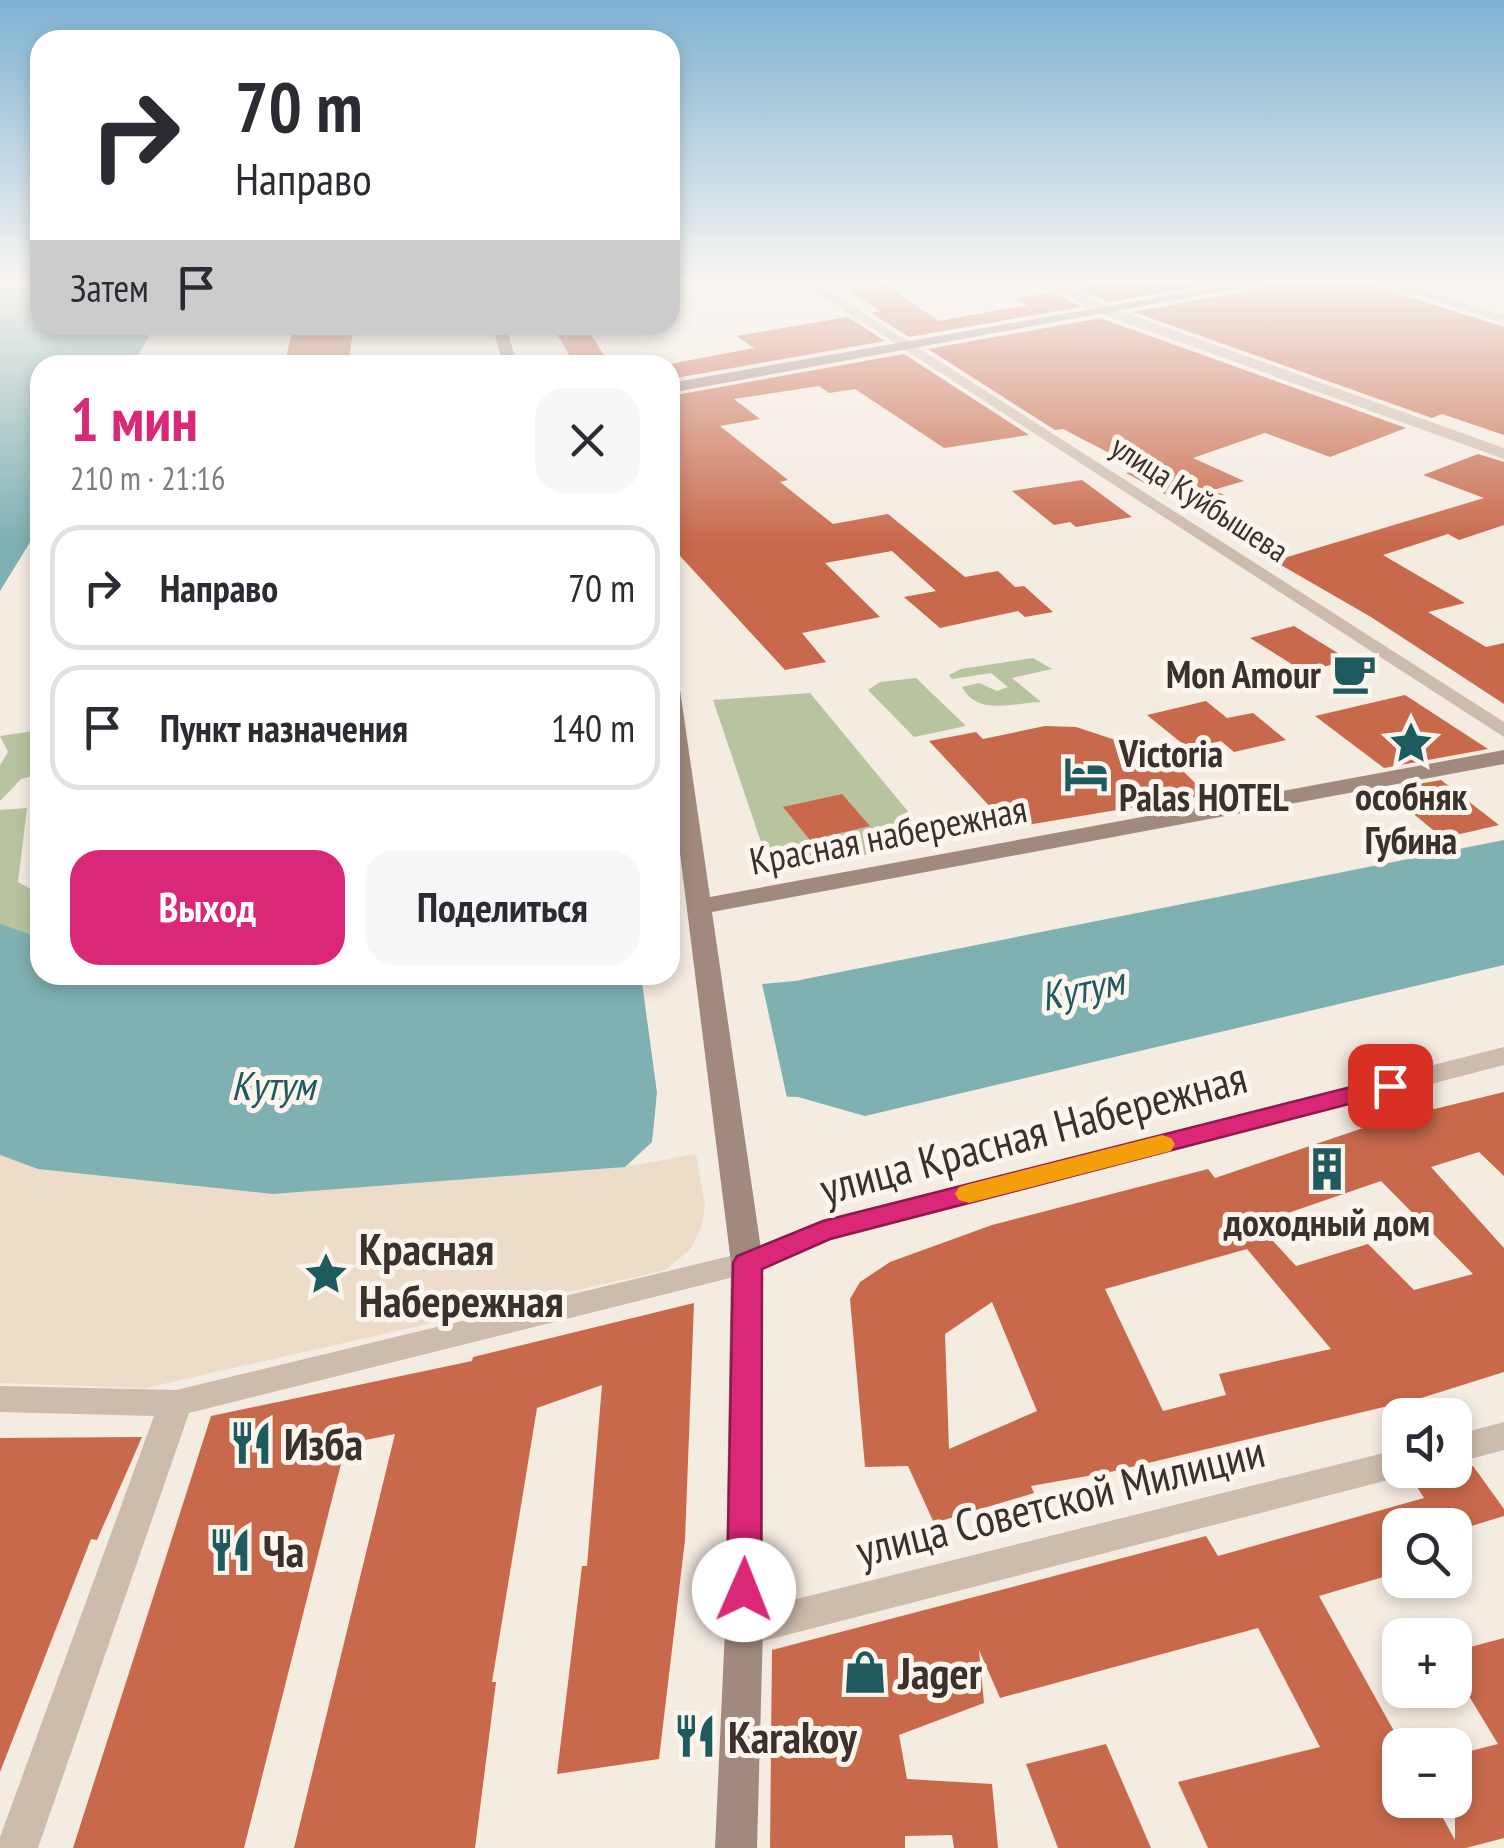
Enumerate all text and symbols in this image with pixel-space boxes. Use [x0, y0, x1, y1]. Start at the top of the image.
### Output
text: 70 m [235, 61, 363, 151]
icon: right [70, 70, 200, 200]
text: Направо [235, 149, 372, 207]
icon: arrive [169, 260, 224, 315]
text: Затем [70, 263, 149, 312]
text: 1 мин [70, 380, 198, 458]
button: close [535, 388, 640, 493]
street label: улица Куйбышева [1103, 425, 1297, 571]
text: 210 m · 21:16 [70, 457, 225, 499]
icon: right [75, 560, 130, 615]
text: Направо [160, 563, 278, 612]
text: 70 m [568, 563, 635, 612]
place label: Mon Amour [1166, 649, 1322, 698]
cafe icon: Mon Amour [1330, 649, 1378, 697]
icon: arrive [75, 700, 130, 755]
text: Пункт назначения [160, 703, 408, 752]
text: 140 m [551, 703, 635, 752]
place icon: особняк Губина [1387, 719, 1435, 767]
place label: Victoria Palas HOTEL [1118, 728, 1289, 821]
hotel icon: Victoria Palas HOTEL [1062, 750, 1110, 798]
place label: особняк Губина [1355, 771, 1467, 864]
street label: Красная набережная [745, 783, 1031, 885]
button: Выход [70, 850, 345, 965]
button: Поделиться [365, 850, 640, 965]
water label: Кутум [1036, 953, 1131, 1022]
pin [1348, 1044, 1433, 1129]
street label: улица Красная Набережная [813, 1047, 1253, 1217]
water label: Кутум [231, 1059, 318, 1111]
icon: arrive [1363, 1059, 1418, 1114]
building icon: доходный дом [1303, 1145, 1351, 1193]
place label: доходный дом [1223, 1197, 1430, 1246]
place label: Красная Набережная [359, 1219, 564, 1329]
place icon: Красная Набережная [302, 1250, 350, 1298]
map controls [1382, 1398, 1472, 1818]
button: sound [1382, 1398, 1472, 1488]
place label: Изба [284, 1414, 363, 1472]
restaurant icon: Изба [227, 1419, 275, 1467]
street label: улица Советской Милиции [850, 1421, 1270, 1579]
button: search [1382, 1508, 1472, 1598]
place label: Ча [263, 1521, 304, 1579]
restaurant icon: Ча [206, 1526, 254, 1574]
position arrow [692, 1538, 796, 1642]
button: + [1382, 1618, 1472, 1708]
place label: Jager [897, 1643, 983, 1701]
shop icon: Jager [841, 1648, 889, 1696]
place label: Karakoy [728, 1707, 858, 1765]
restaurant icon: Karakoy [671, 1712, 719, 1760]
button: − [1382, 1728, 1472, 1818]

